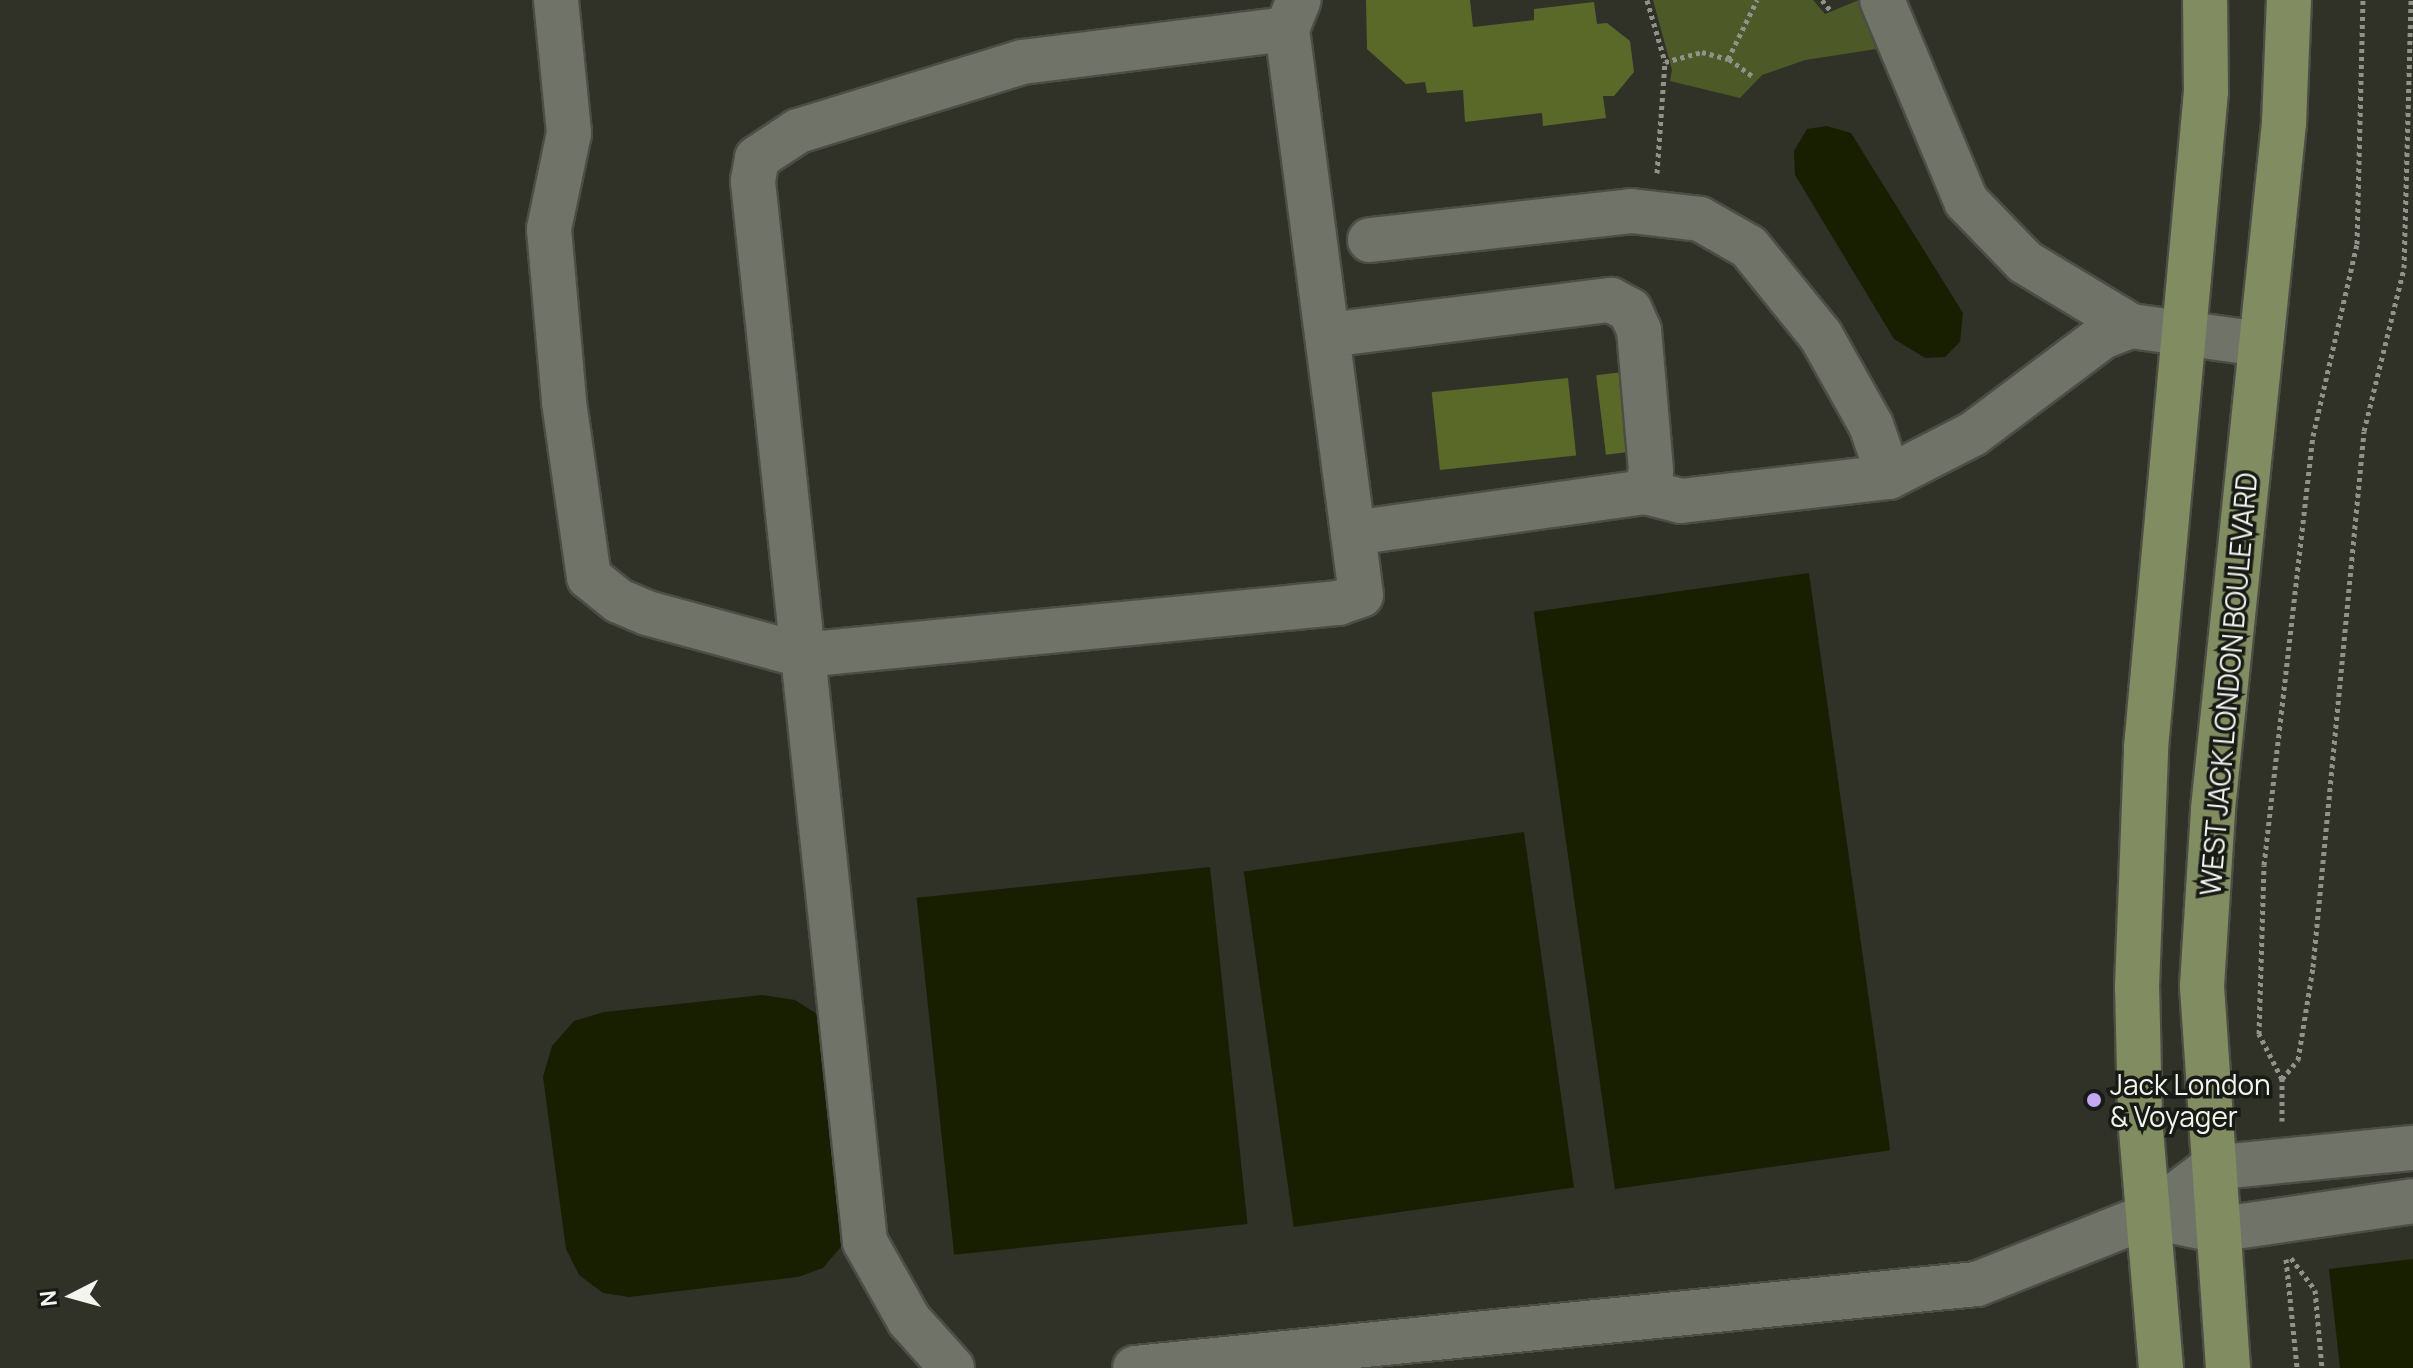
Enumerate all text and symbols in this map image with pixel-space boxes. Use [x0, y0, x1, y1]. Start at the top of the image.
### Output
street label: WEST JACK LONDON BOULEVARD [2193, 470, 2263, 898]
place label: Jack London & Voyager [2110, 1067, 2271, 1133]
marker: Jack London & Voyager [2085, 1091, 2103, 1109]
north arrow [32, 1256, 112, 1336]
text: N [32, 1289, 64, 1308]

